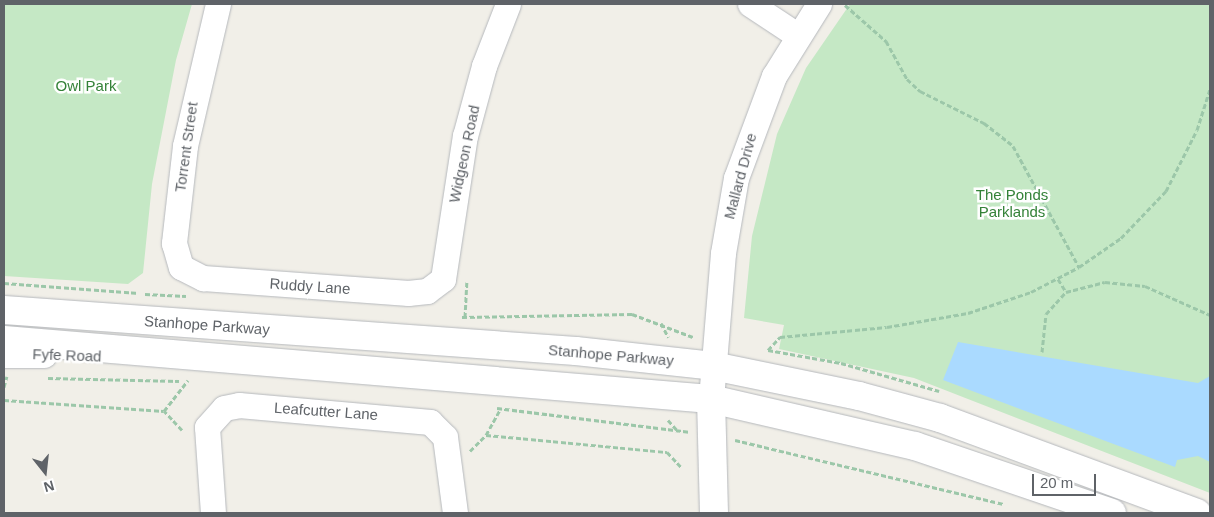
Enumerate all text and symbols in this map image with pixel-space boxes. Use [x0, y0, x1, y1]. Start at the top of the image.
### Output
park label: Owl Park [56, 77, 116, 95]
street label: Torrent Street [171, 101, 201, 193]
street label: Widgeon Road [445, 104, 483, 204]
street label: Mallard Drive [720, 131, 760, 221]
park label: The Ponds Parklands [976, 185, 1048, 220]
street label: Ruddy Lane [269, 274, 351, 298]
street label: Stanhope Parkway [144, 312, 270, 338]
street label: Stanhope Parkway [547, 341, 675, 369]
street label: Fyfe Road [32, 345, 102, 365]
street label: Leafcutter Lane [273, 398, 379, 424]
north arrow [20, 447, 70, 497]
scale bar [1034, 464, 1098, 496]
text: 20 m [1040, 474, 1073, 491]
text: N [42, 477, 56, 496]

